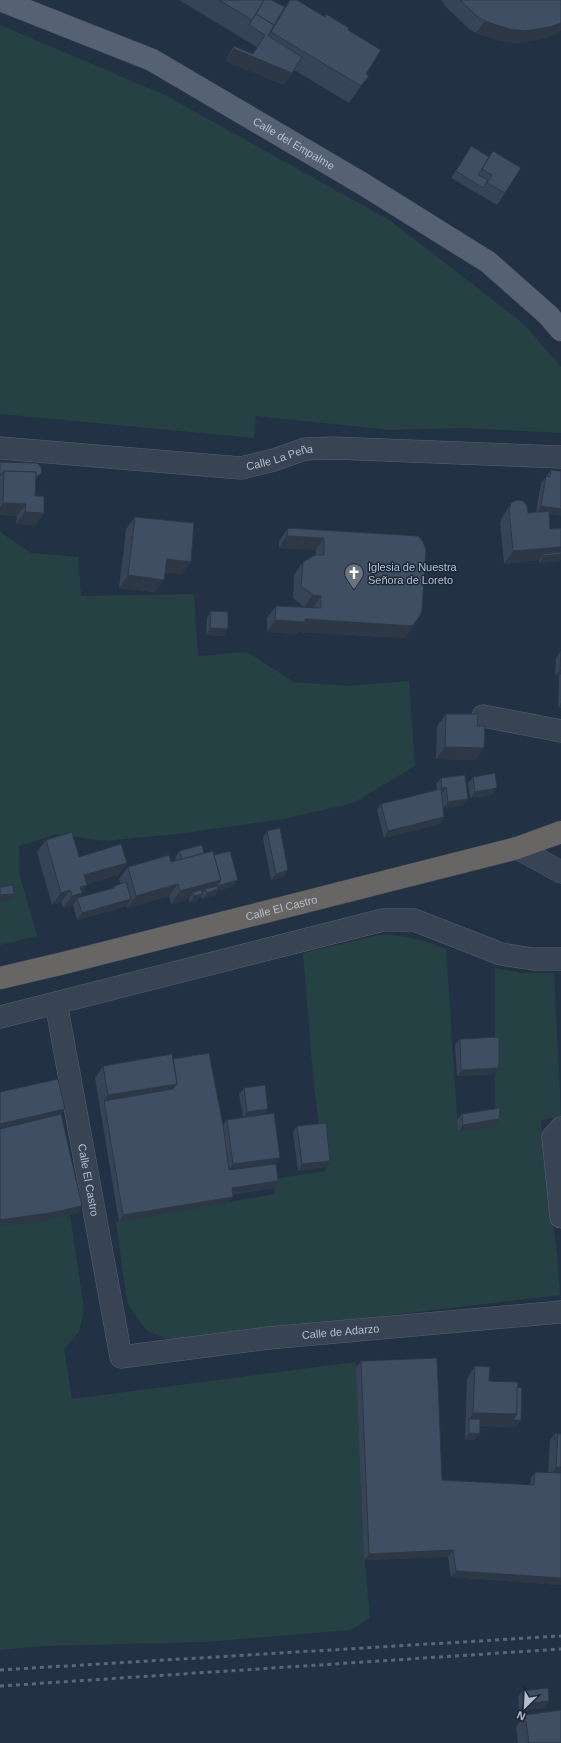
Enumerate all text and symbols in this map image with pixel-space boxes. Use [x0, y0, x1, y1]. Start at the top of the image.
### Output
street label: Calle del Empalme [251, 115, 337, 172]
street label: Calle La Peña [245, 443, 314, 473]
place label: Iglesia de Nuestra Señora de Loreto [368, 561, 458, 586]
church icon: Iglesia de Nuestra Señora de Loreto [343, 562, 365, 590]
street label: Calle El Castro [244, 893, 318, 923]
street label: Calle El Castro [76, 1143, 101, 1217]
street label: Calle de Adarzo [301, 1322, 380, 1341]
north arrow [505, 1687, 545, 1727]
text: N [515, 1709, 527, 1723]

